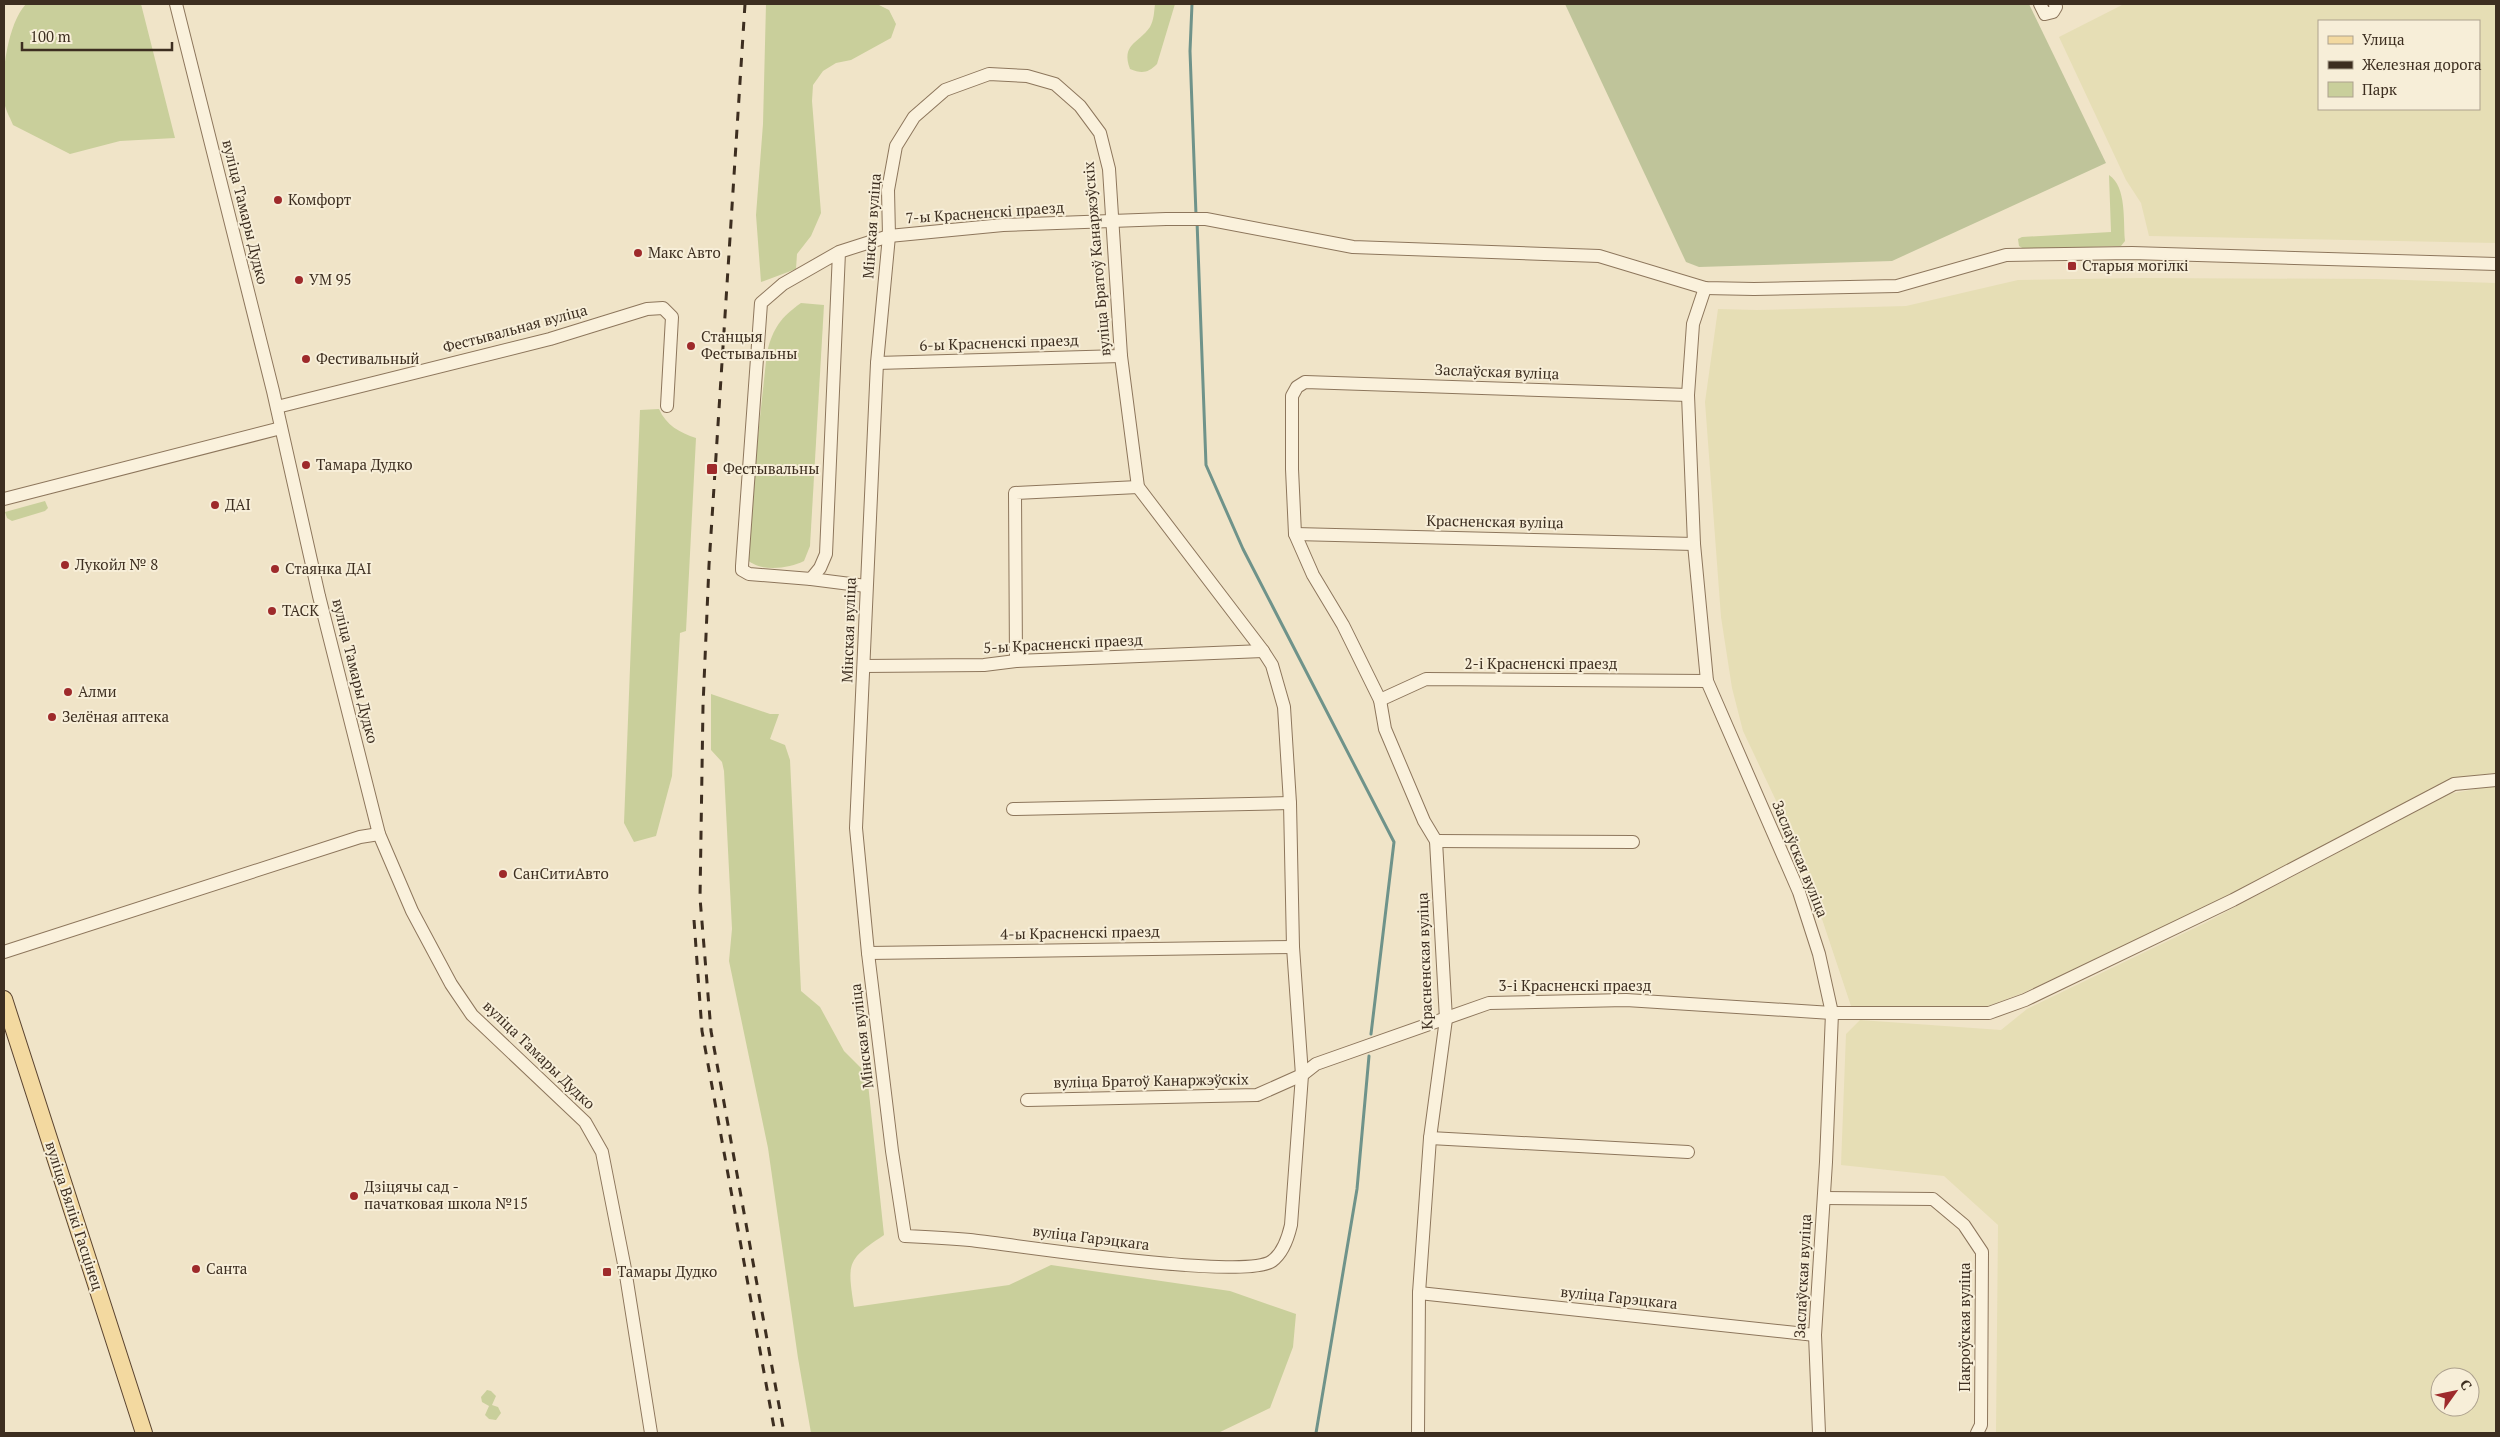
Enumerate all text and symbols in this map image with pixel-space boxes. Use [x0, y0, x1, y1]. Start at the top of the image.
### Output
scale bar [22, 20, 172, 52]
legend [2318, 20, 2480, 110]
text: 100 m [30, 26, 71, 46]
text: Улица [2362, 29, 2405, 49]
text: Железная дорога [2362, 54, 2482, 74]
text: Парк [2362, 79, 2398, 99]
street label: вуліца Тамары Дудко [218, 137, 274, 286]
street label: вуліца Братоў Канаржэўскіх [1078, 161, 1114, 357]
street label: Мінская вуліца [857, 172, 885, 279]
place label: Комфорт [288, 189, 352, 209]
marker: Комфорт [272, 194, 284, 206]
street label: 7-ы Красненскі праезд [905, 196, 1065, 228]
place label: Макс Авто [648, 242, 721, 262]
marker: Макс Авто [632, 247, 644, 259]
place label: Старыя могілкі [2082, 255, 2189, 275]
marker: Старыя могілкі [2066, 260, 2078, 272]
place label: УМ 95 [309, 269, 352, 289]
marker: УМ 95 [293, 274, 305, 286]
street label: Фестывальная вуліца [440, 299, 590, 357]
place label: Станцыя Фестывальны [701, 326, 797, 363]
street label: 6-ы Красненскі праезд [919, 329, 1079, 355]
marker: Станцыя Фестывальны [685, 340, 697, 352]
place label: Фестивальный [316, 348, 420, 368]
marker: Фестивальный [300, 353, 312, 365]
street label: Заслаўская вуліца [1434, 359, 1560, 383]
place label: Тамара Дудко [316, 454, 413, 474]
place label: Фестывальны [723, 458, 819, 478]
marker: Тамара Дудко [300, 459, 312, 471]
marker: Фестывальны [705, 462, 719, 476]
place label: ДАІ [225, 494, 251, 514]
marker: ДАІ [209, 499, 221, 511]
street label: Красненская вуліца [1426, 510, 1564, 532]
place label: Лукойл № 8 [74, 554, 158, 574]
place label: Стаянка ДАІ [285, 558, 371, 578]
marker: Лукойл № 8 [59, 559, 71, 571]
marker: Стаянка ДАІ [269, 563, 281, 575]
street label: Мінская вуліца [836, 576, 860, 683]
street label: вуліца Тамары Дудко [328, 596, 384, 745]
place label: ТАСК [282, 600, 319, 620]
marker: ТАСК [266, 605, 278, 617]
street label: 5-ы Красненскі праезд [983, 629, 1144, 657]
street label: 2-і Красненскі праезд [1465, 653, 1618, 673]
place label: Алми [78, 681, 117, 701]
marker: Алми [62, 686, 74, 698]
place label: Зелёная аптека [62, 706, 169, 726]
marker: Зелёная аптека [46, 711, 58, 723]
street label: Заслаўская вуліца [1768, 797, 1834, 920]
place label: СанСитиАвто [513, 863, 609, 883]
marker: СанСитиАвто [497, 868, 509, 880]
street label: Красненская вуліца [1412, 892, 1436, 1030]
street label: 4-ы Красненскі праезд [1000, 921, 1160, 943]
street label: 3-і Красненскі праезд [1499, 975, 1652, 995]
street label: Мінская вуліца [845, 982, 877, 1090]
street label: вуліца Тамары Дудко [479, 996, 600, 1113]
street label: вуліца Братоў Канаржэўскіх [1053, 1068, 1249, 1092]
street label: вуліца Вялікі Гасцінец [41, 1139, 109, 1293]
place label: Дзіцячы сад - пачатковая школа №15 [364, 1176, 528, 1213]
marker: Дзіцячы сад - пачатковая школа №15 [348, 1190, 360, 1202]
street label: Заслаўская вуліца [1789, 1213, 1815, 1339]
street label: вуліца Гарэцкага [1031, 1220, 1151, 1254]
place label: Санта [206, 1258, 248, 1278]
place label: Тамары Дудко [617, 1261, 717, 1281]
street label: Пакроўская вуліца [1954, 1262, 1974, 1392]
marker: Санта [190, 1263, 202, 1275]
marker: Тамары Дудко [601, 1266, 613, 1278]
street label: вуліца Гарэцкага [1559, 1281, 1679, 1313]
north arrow [2430, 1367, 2480, 1417]
text: С [2456, 1376, 2477, 1394]

